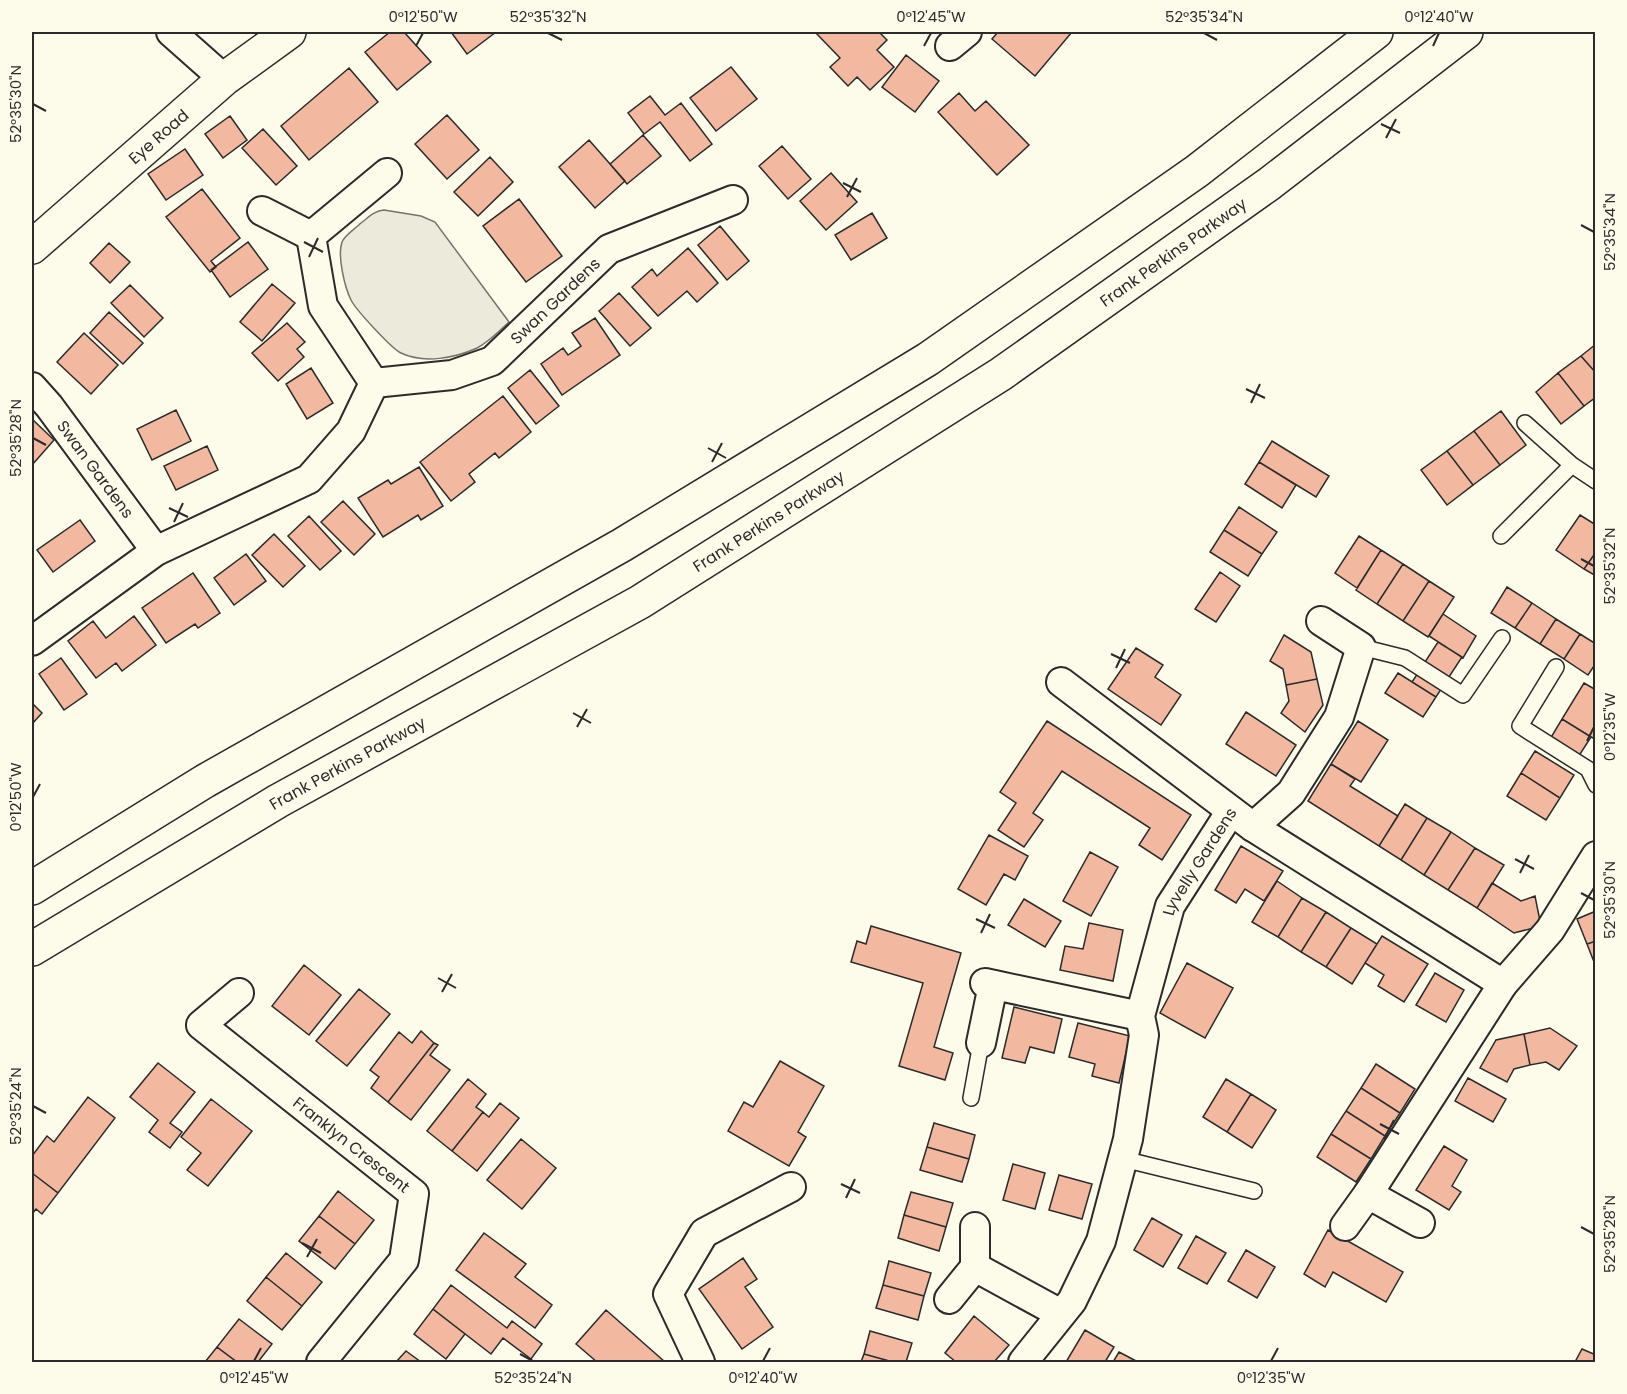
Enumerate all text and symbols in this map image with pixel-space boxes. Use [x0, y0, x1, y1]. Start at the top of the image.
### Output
text: 0°12'50"W [388, 6, 458, 27]
text: 52°35'32"N [509, 6, 587, 27]
text: 0°12'45"W [896, 6, 966, 27]
text: 52°35'34"N [1165, 6, 1243, 27]
text: 0°12'40"W [1404, 6, 1474, 27]
text: 52°35'30"N [5, 65, 26, 143]
street label: Eye Road [123, 104, 194, 169]
street label: Frank Perkins Parkway [1095, 192, 1251, 312]
text: 52°35'34"N [1599, 193, 1620, 271]
street label: Swan Gardens [505, 252, 605, 349]
text: 52°35'28"N [5, 399, 26, 477]
street label: Swan Gardens [52, 415, 139, 523]
street label: Frank Perkins Parkway [688, 464, 849, 577]
text: 52°35'32"N [1599, 527, 1620, 605]
text: 0°12'35"W [1599, 692, 1620, 761]
street label: Frank Perkins Parkway [265, 711, 429, 815]
text: 0°12'50"W [5, 762, 26, 832]
street label: Lyvelly Gardens [1156, 803, 1242, 918]
text: 52°35'30"N [1599, 861, 1620, 939]
text: 52°35'24"N [5, 1067, 26, 1145]
street label: Franklyn Crescent [288, 1091, 415, 1198]
text: 52°35'28"N [1599, 1195, 1620, 1273]
text: 0°12'45"W [219, 1367, 289, 1388]
text: 52°35'24"N [494, 1367, 572, 1388]
text: 0°12'40"W [728, 1367, 798, 1388]
text: 0°12'35"W [1237, 1367, 1306, 1388]

